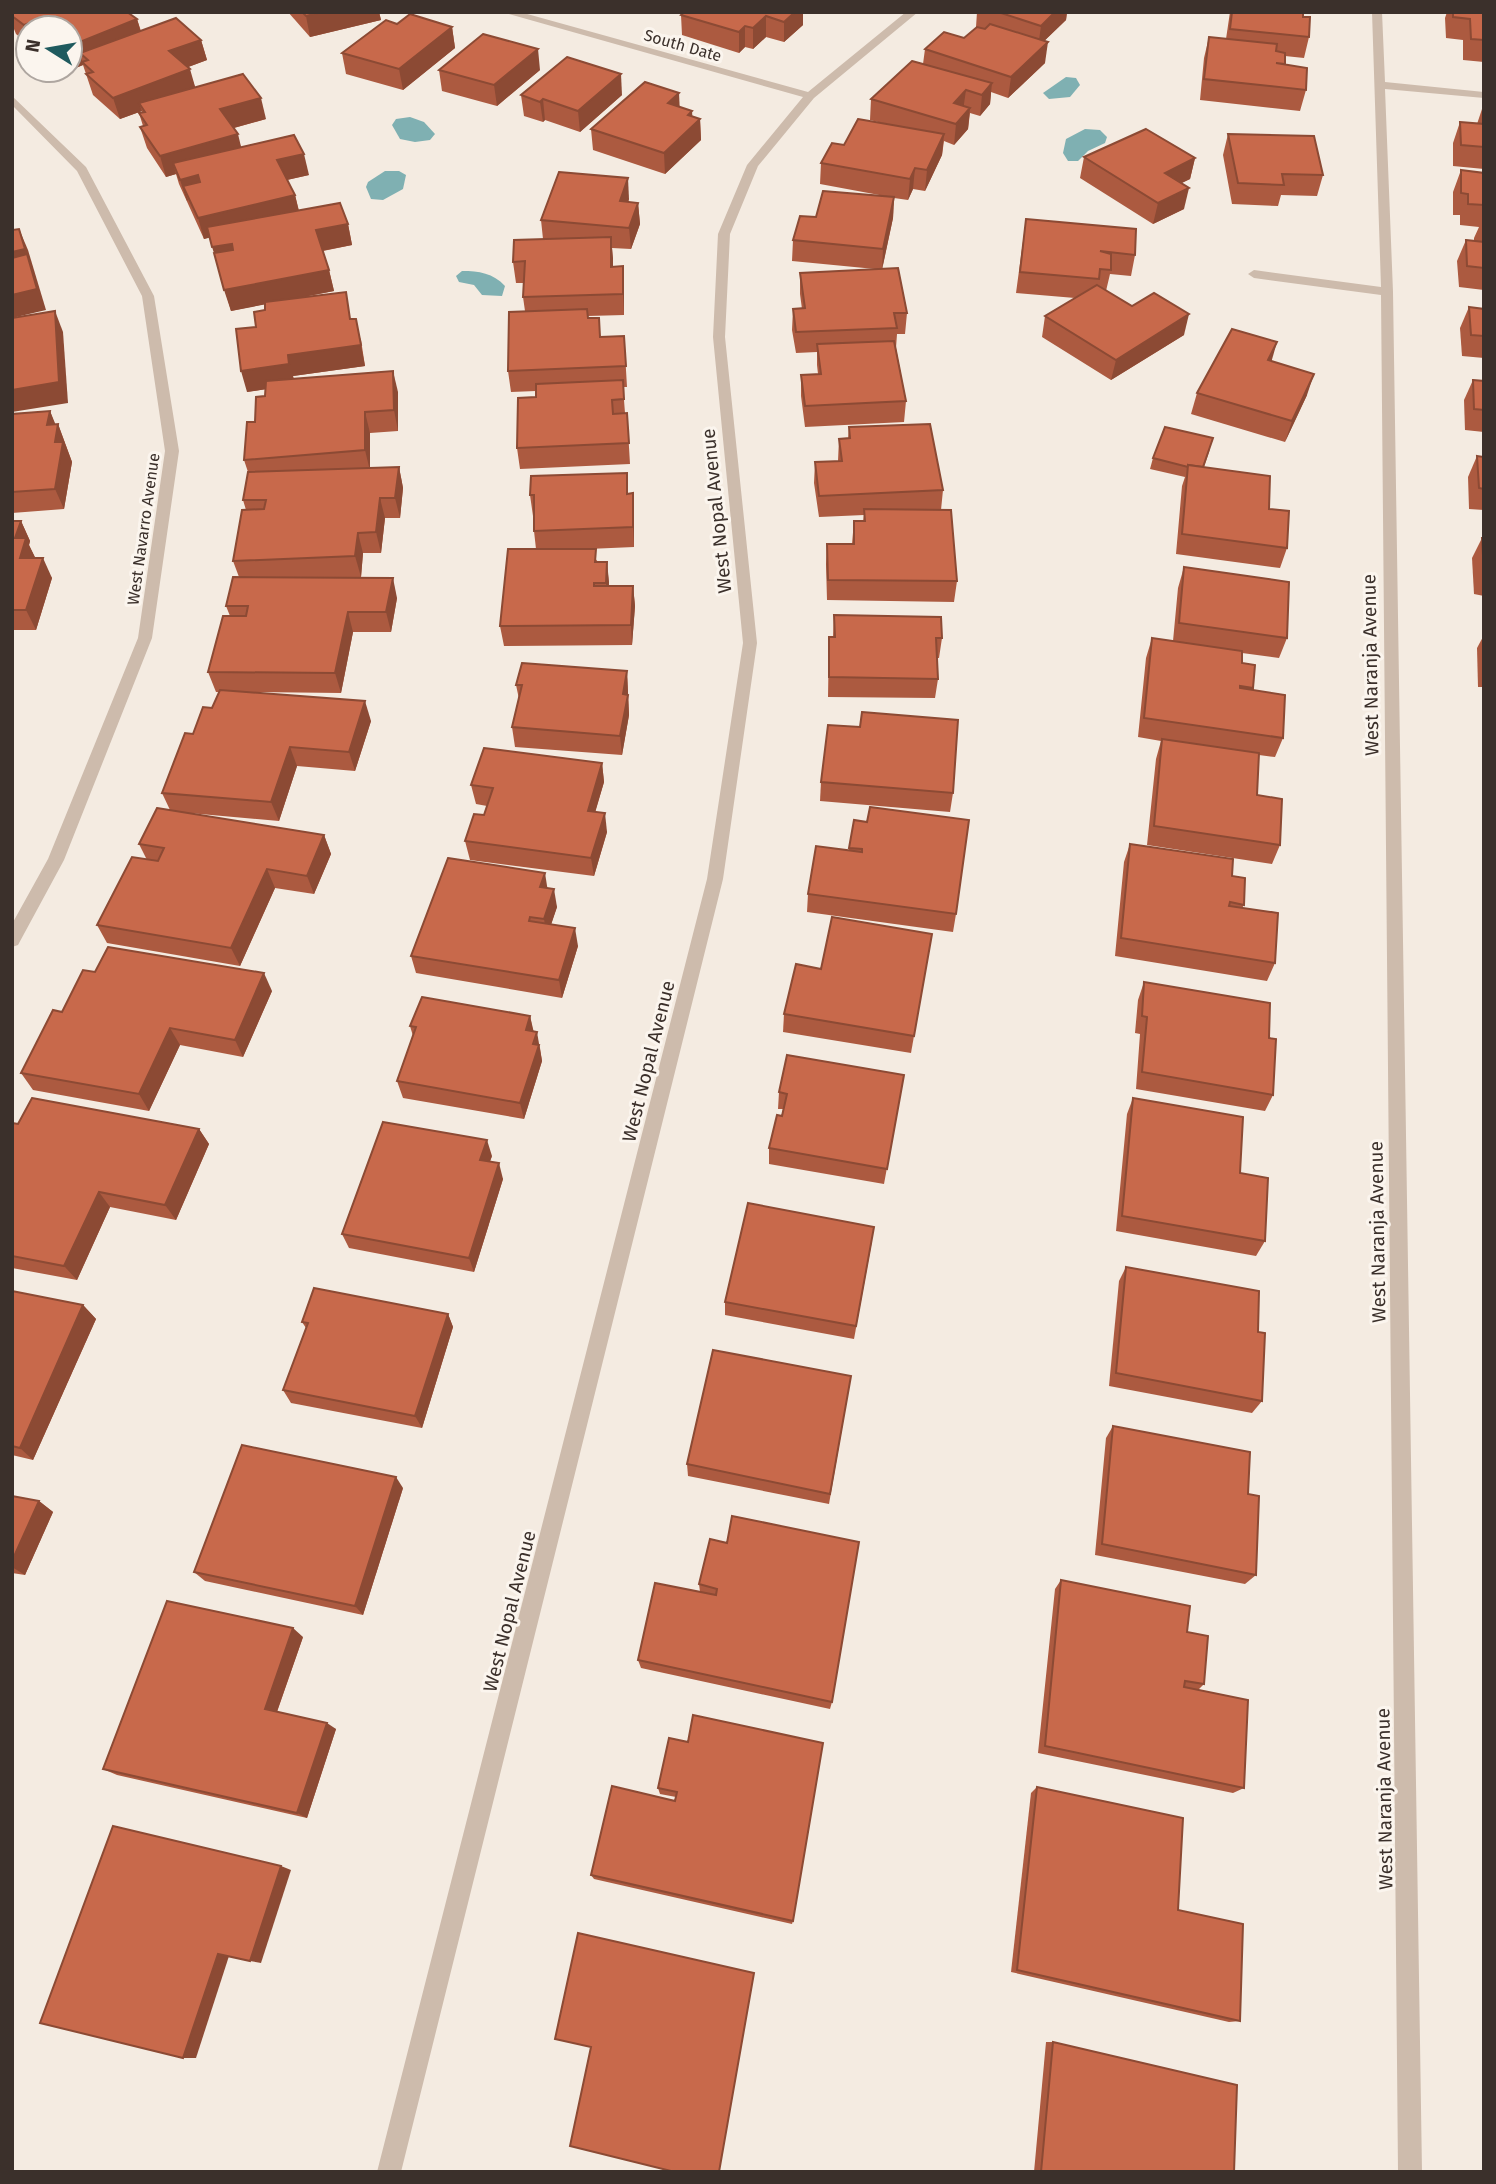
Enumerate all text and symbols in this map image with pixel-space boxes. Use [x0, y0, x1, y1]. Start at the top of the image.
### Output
north arrow [14, 14, 84, 84]
street label: South Date [642, 25, 724, 66]
text: N [20, 37, 45, 54]
street label: West Nopal Avenue [696, 427, 737, 595]
street label: West Navarro Avenue [123, 452, 164, 606]
street label: West Naranja Avenue [1357, 574, 1384, 756]
street label: West Nopal Avenue [617, 978, 680, 1144]
street label: West Naranja Avenue [1364, 1141, 1391, 1323]
street label: West Nopal Avenue [478, 1528, 541, 1694]
street label: West Naranja Avenue [1371, 1708, 1398, 1890]

